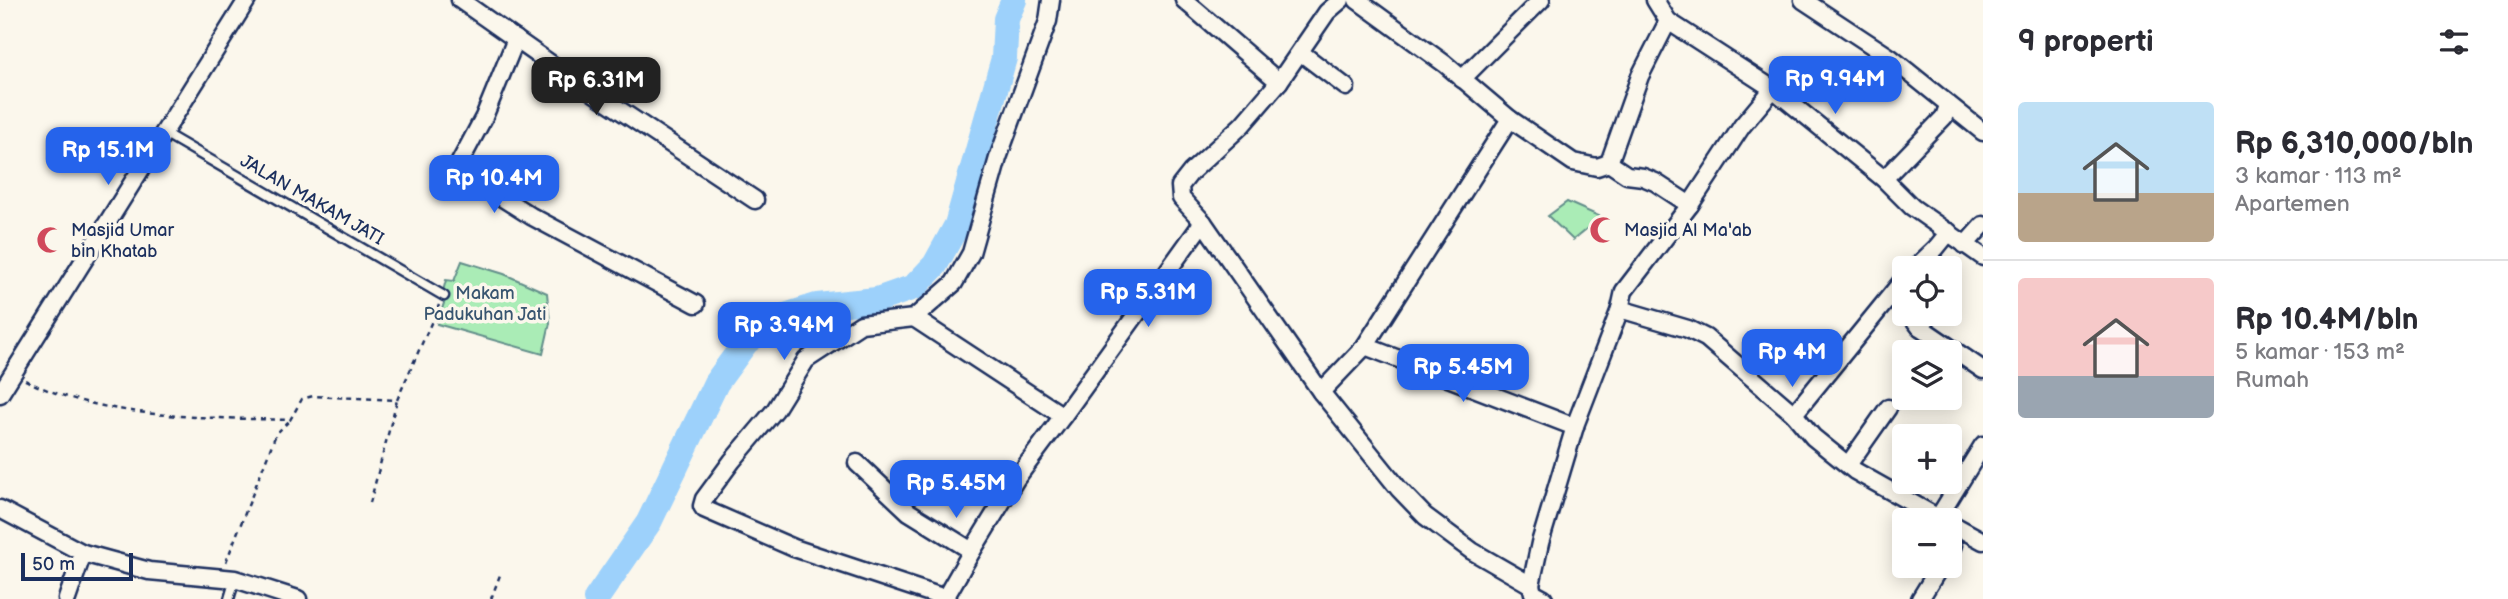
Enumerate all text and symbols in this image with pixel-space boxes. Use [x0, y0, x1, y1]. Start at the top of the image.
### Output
icon: filters [2435, 23, 2473, 61]
text: 9 properti [2018, 24, 2154, 60]
pin: Rp 9.94M [1763, 57, 1907, 116]
pin: Rp 6.31M [524, 58, 668, 117]
text: Rp 9.94M [1785, 65, 1885, 93]
text: Rp 6.31M [547, 66, 645, 94]
text: Rp 6,310,000/bln [2235, 126, 2474, 162]
pin: Rp 15.1M [36, 128, 180, 187]
icon: home [2074, 130, 2158, 214]
text: Rp 15.1M [62, 136, 154, 164]
street label: JALAN MAKAM JATI [237, 150, 387, 250]
pin: Rp 10.4M [422, 156, 566, 215]
text: 3 kamar · 113 m² [2235, 162, 2402, 190]
text: Rp 10.4M [445, 164, 543, 192]
text: Apartemen [2235, 190, 2350, 218]
mosque icon: Masjid Al Ma'ab [1588, 215, 1618, 245]
place label: Masjid Umar bin Khatab [71, 220, 175, 262]
place label: Masjid Al Ma'ab [1624, 220, 1752, 241]
mosque icon: Masjid Umar bin Khatab [35, 225, 65, 255]
map controls [1892, 256, 1962, 578]
button: locate [1892, 256, 1962, 326]
pin: Rp 5.31M [1076, 270, 1220, 329]
text: Rp 5.31M [1100, 278, 1196, 306]
park label: Makam Padukuhan Jati [423, 283, 547, 325]
pin: Rp 3.94M [712, 302, 856, 362]
text: Rp 10.4M/bln [2235, 302, 2419, 338]
icon: home [2074, 306, 2158, 390]
text: Rp 3.94M [734, 311, 834, 339]
pin: Rp 4M [1743, 330, 1841, 389]
text: Rp 4M [1758, 338, 1826, 366]
text: 5 kamar · 153 m² [2235, 338, 2405, 366]
button: layers [1892, 340, 1962, 410]
pin: Rp 5.45M [1391, 344, 1535, 404]
text: Rp 5.45M [1413, 353, 1513, 381]
text: Rumah [2235, 366, 2309, 394]
button: + [1892, 424, 1962, 494]
pin: Rp 5.45M [884, 461, 1028, 520]
text: Rp 5.45M [906, 469, 1006, 497]
button: − [1892, 508, 1962, 578]
scale bar [21, 550, 133, 582]
text: 50 m [32, 553, 75, 576]

